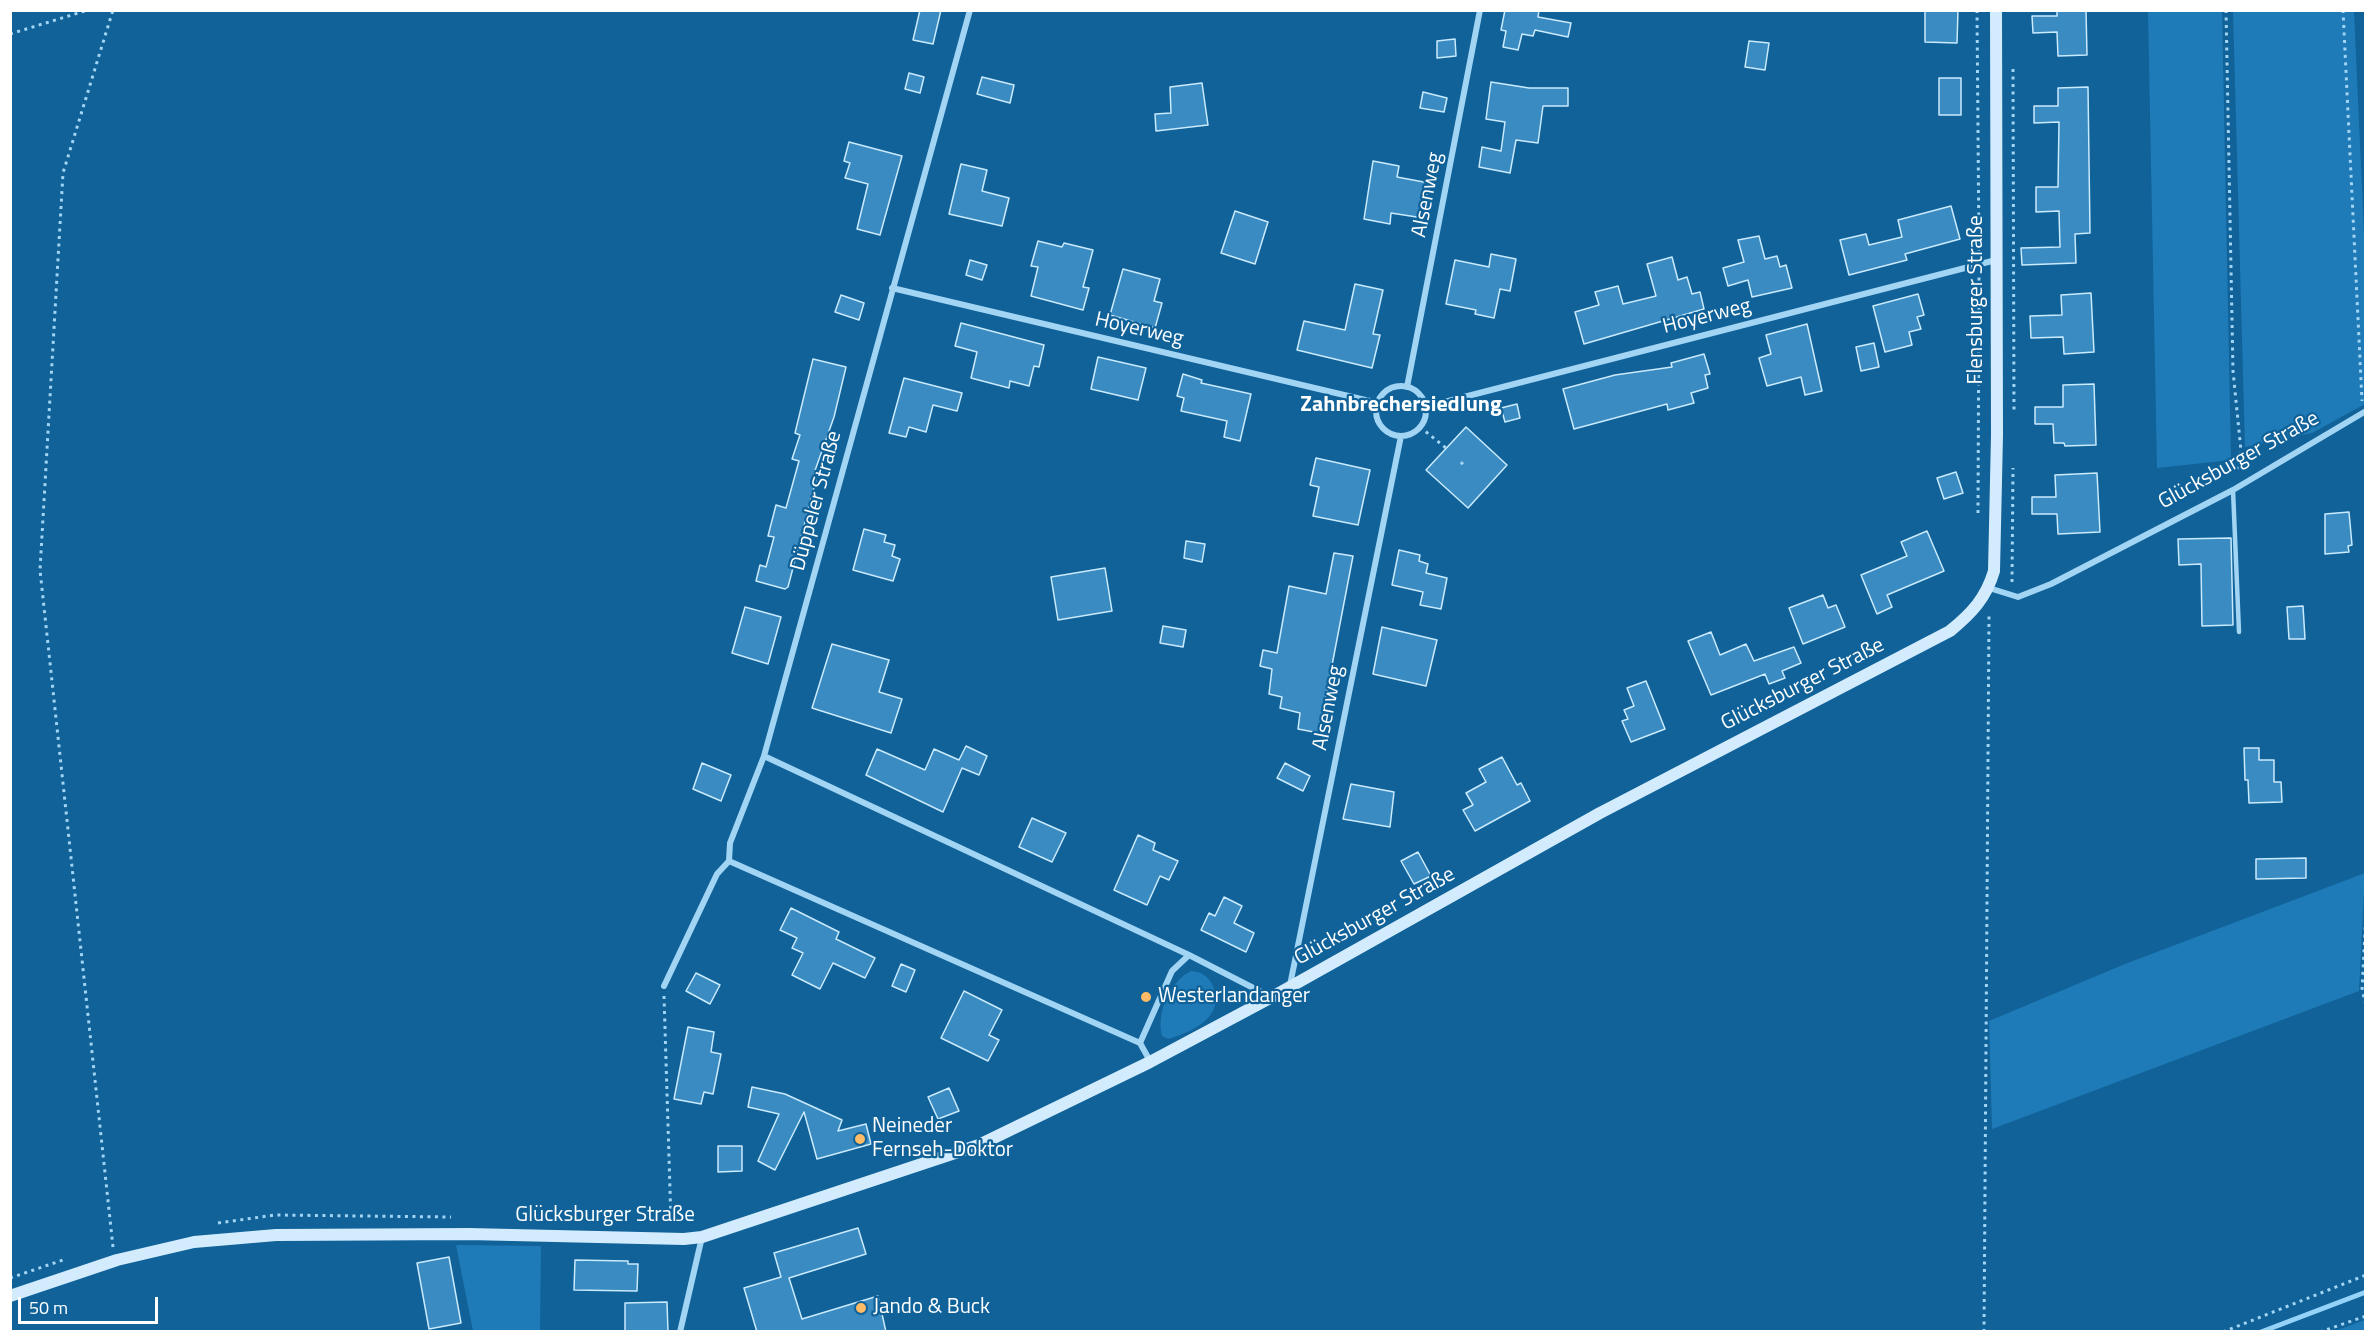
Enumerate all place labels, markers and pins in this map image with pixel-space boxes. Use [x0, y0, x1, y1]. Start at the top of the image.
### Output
place label: Westerlandanger [1158, 984, 1310, 1010]
marker: Westerlandanger [1139, 990, 1153, 1004]
place label: Neineder Fernseh-Doktor [872, 1114, 1013, 1164]
marker: Neineder Fernseh-Doktor [853, 1132, 867, 1146]
place label: Jando & Buck [873, 1295, 990, 1321]
marker: Jando & Buck [854, 1301, 868, 1315]

